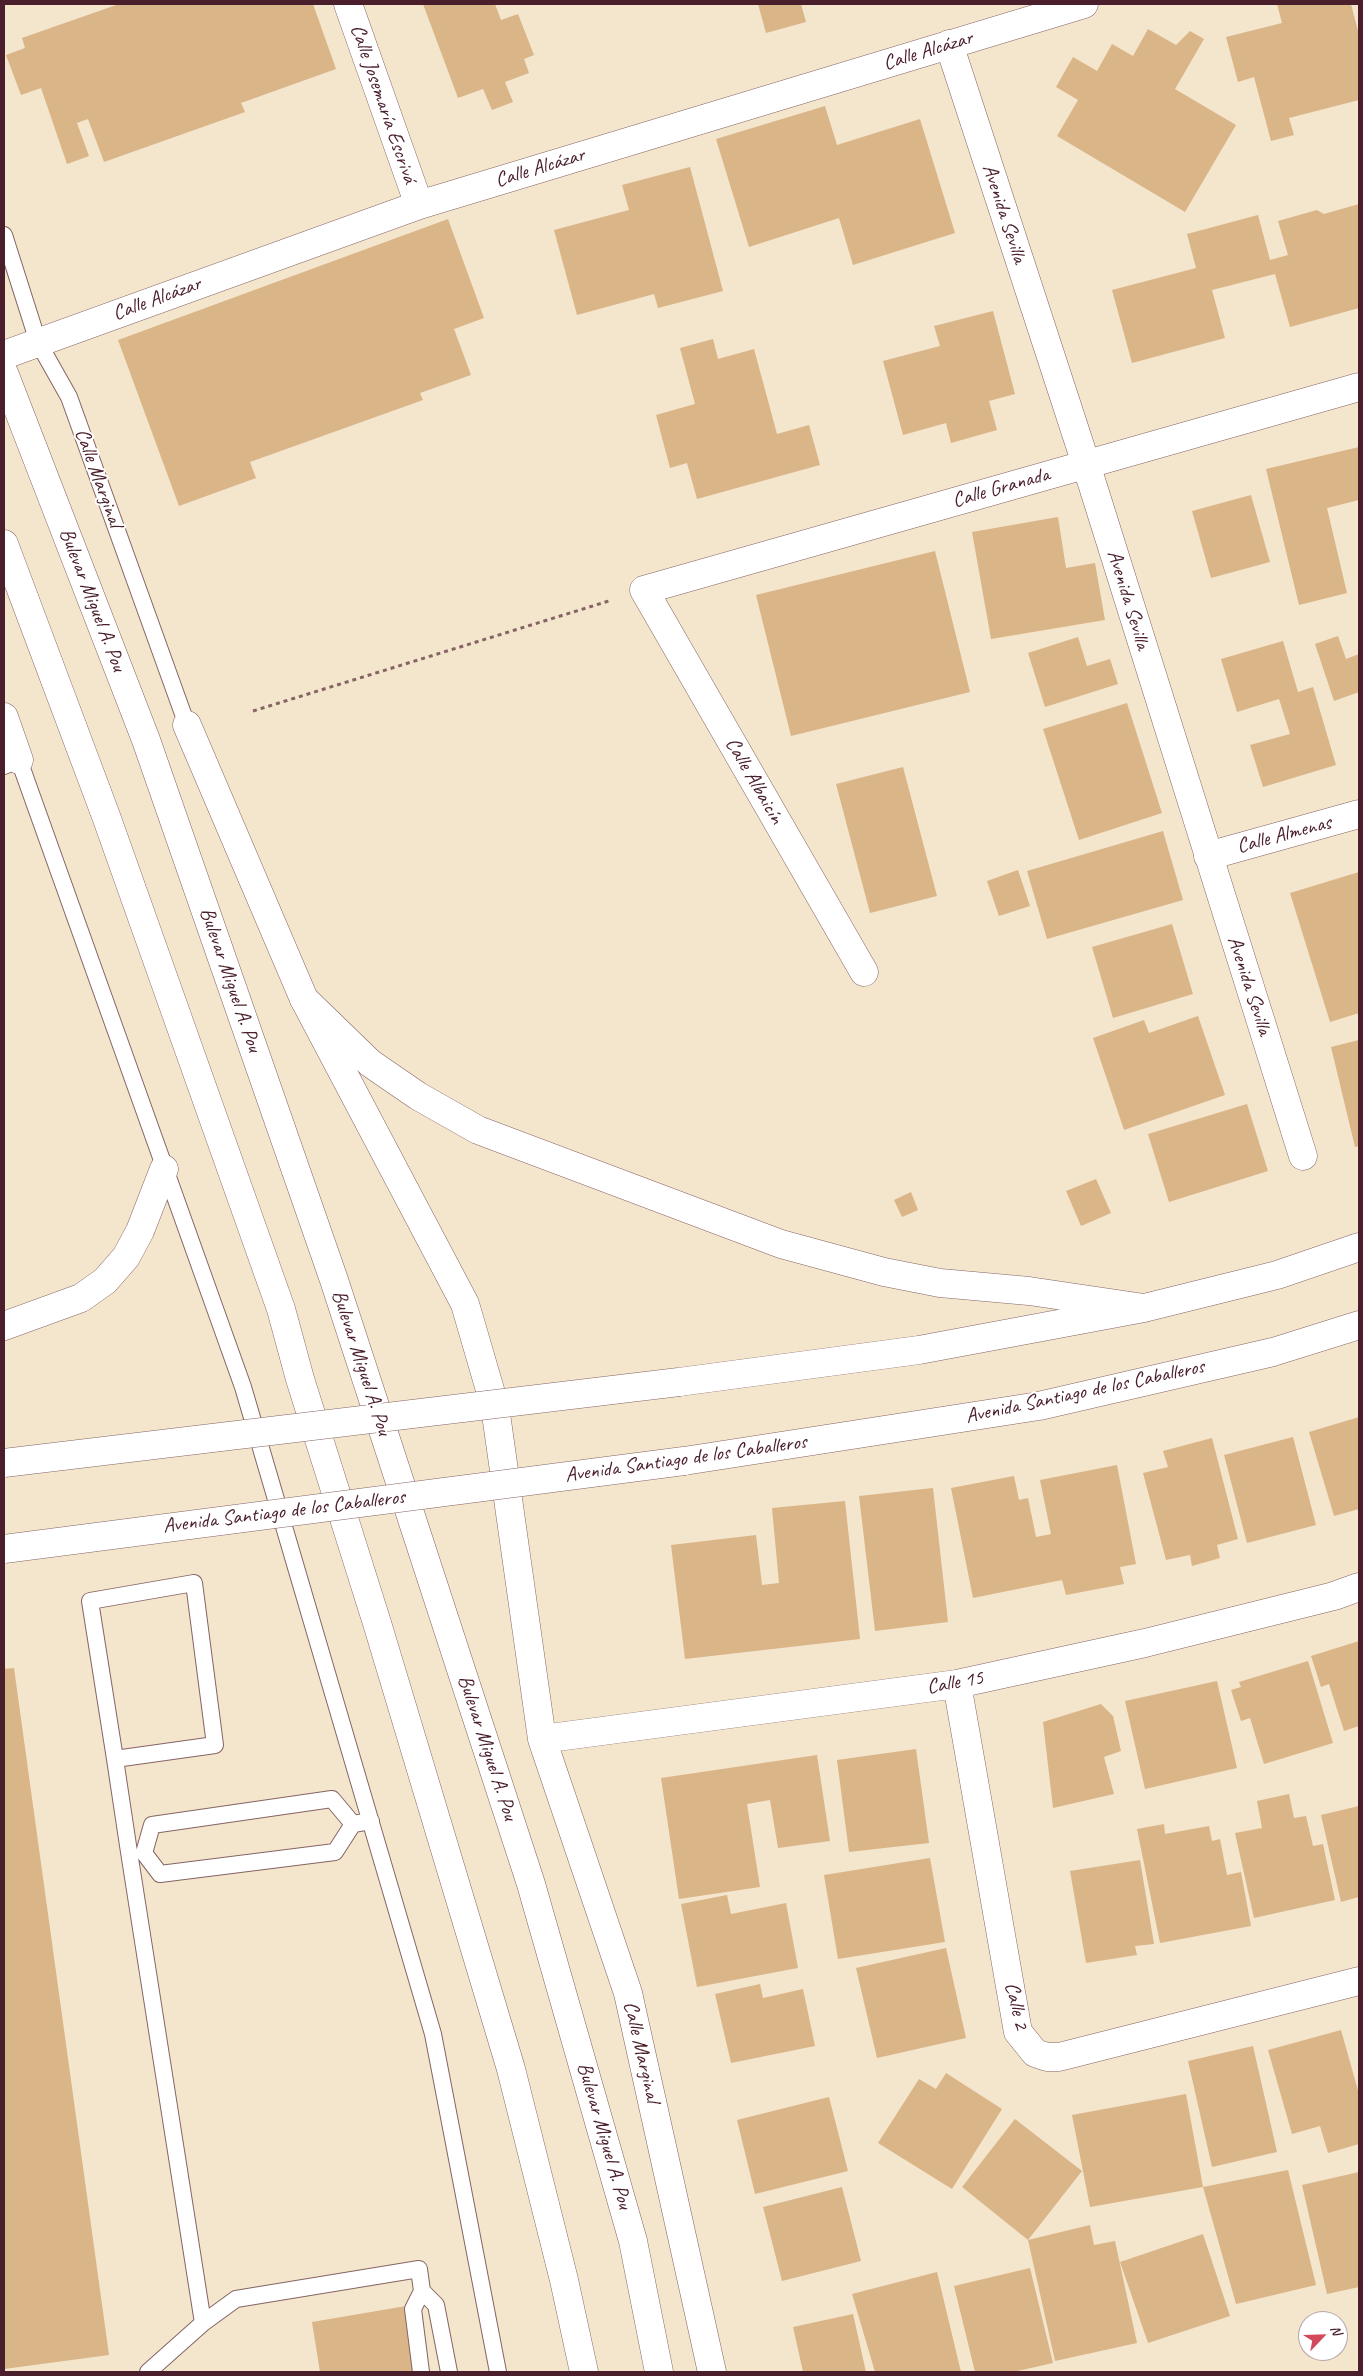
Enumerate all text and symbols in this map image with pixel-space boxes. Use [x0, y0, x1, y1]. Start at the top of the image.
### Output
street label: Calle Josemaría Escrivá [344, 21, 422, 187]
street label: Calle Alcázar [880, 25, 976, 77]
street label: Calle Alcázar [492, 142, 588, 194]
street label: Avenida Sevilla [976, 161, 1032, 267]
street label: Calle Alcázar [109, 271, 205, 327]
street label: Calle Marginal [69, 425, 127, 531]
street label: Calle Granada [950, 462, 1052, 514]
street label: Bulevar Miguel A. Pou [53, 525, 131, 675]
street label: Avenida Sevilla [1101, 547, 1155, 653]
street label: Calle Albaicín [719, 733, 789, 829]
street label: Calle Almenas [1234, 810, 1334, 860]
street label: Bulevar Miguel A. Pou [193, 904, 267, 1056]
street label: Avenida Sevilla [1221, 933, 1277, 1039]
street label: Bulevar Miguel A. Pou [326, 1287, 396, 1439]
street label: Avenida Santiago de los Caballeros [963, 1354, 1207, 1430]
street label: Avenida Santiago de los Caballeros [564, 1430, 808, 1488]
street label: Avenida Santiago de los Caballeros [162, 1485, 406, 1539]
street label: Calle 15 [925, 1666, 985, 1700]
street label: Bulevar Miguel A. Pou [452, 1672, 522, 1824]
street label: Calle 2 [998, 1980, 1034, 2032]
street label: Calle Marginal [617, 1999, 665, 2105]
street label: Bulevar Miguel A. Pou [571, 2060, 637, 2212]
north arrow [1298, 2311, 1348, 2361]
text: N [1327, 2323, 1346, 2338]

